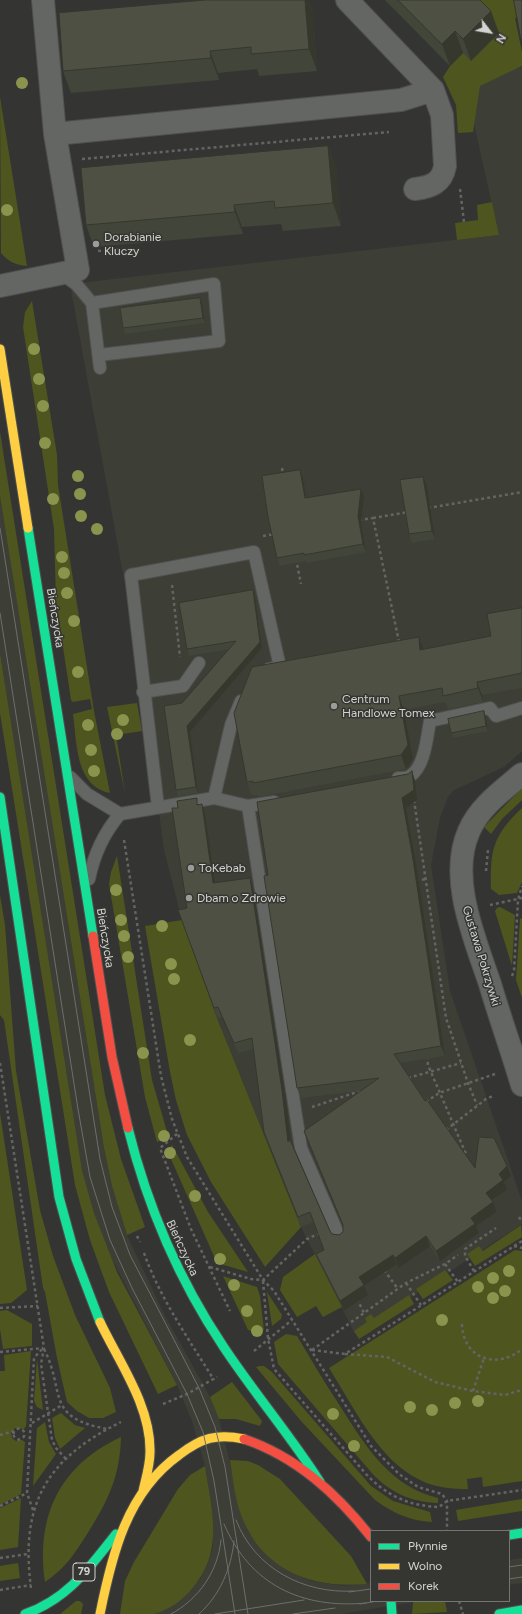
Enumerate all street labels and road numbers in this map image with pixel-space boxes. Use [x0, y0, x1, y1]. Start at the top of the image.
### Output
street label: Bieńczycka [43, 587, 67, 649]
street label: Gustawa Pokrzywki [459, 904, 503, 1008]
street label: Bieńczycka [93, 907, 117, 969]
street label: Bieńczycka [163, 1218, 201, 1278]
road number: 79 [73, 1563, 95, 1581]

